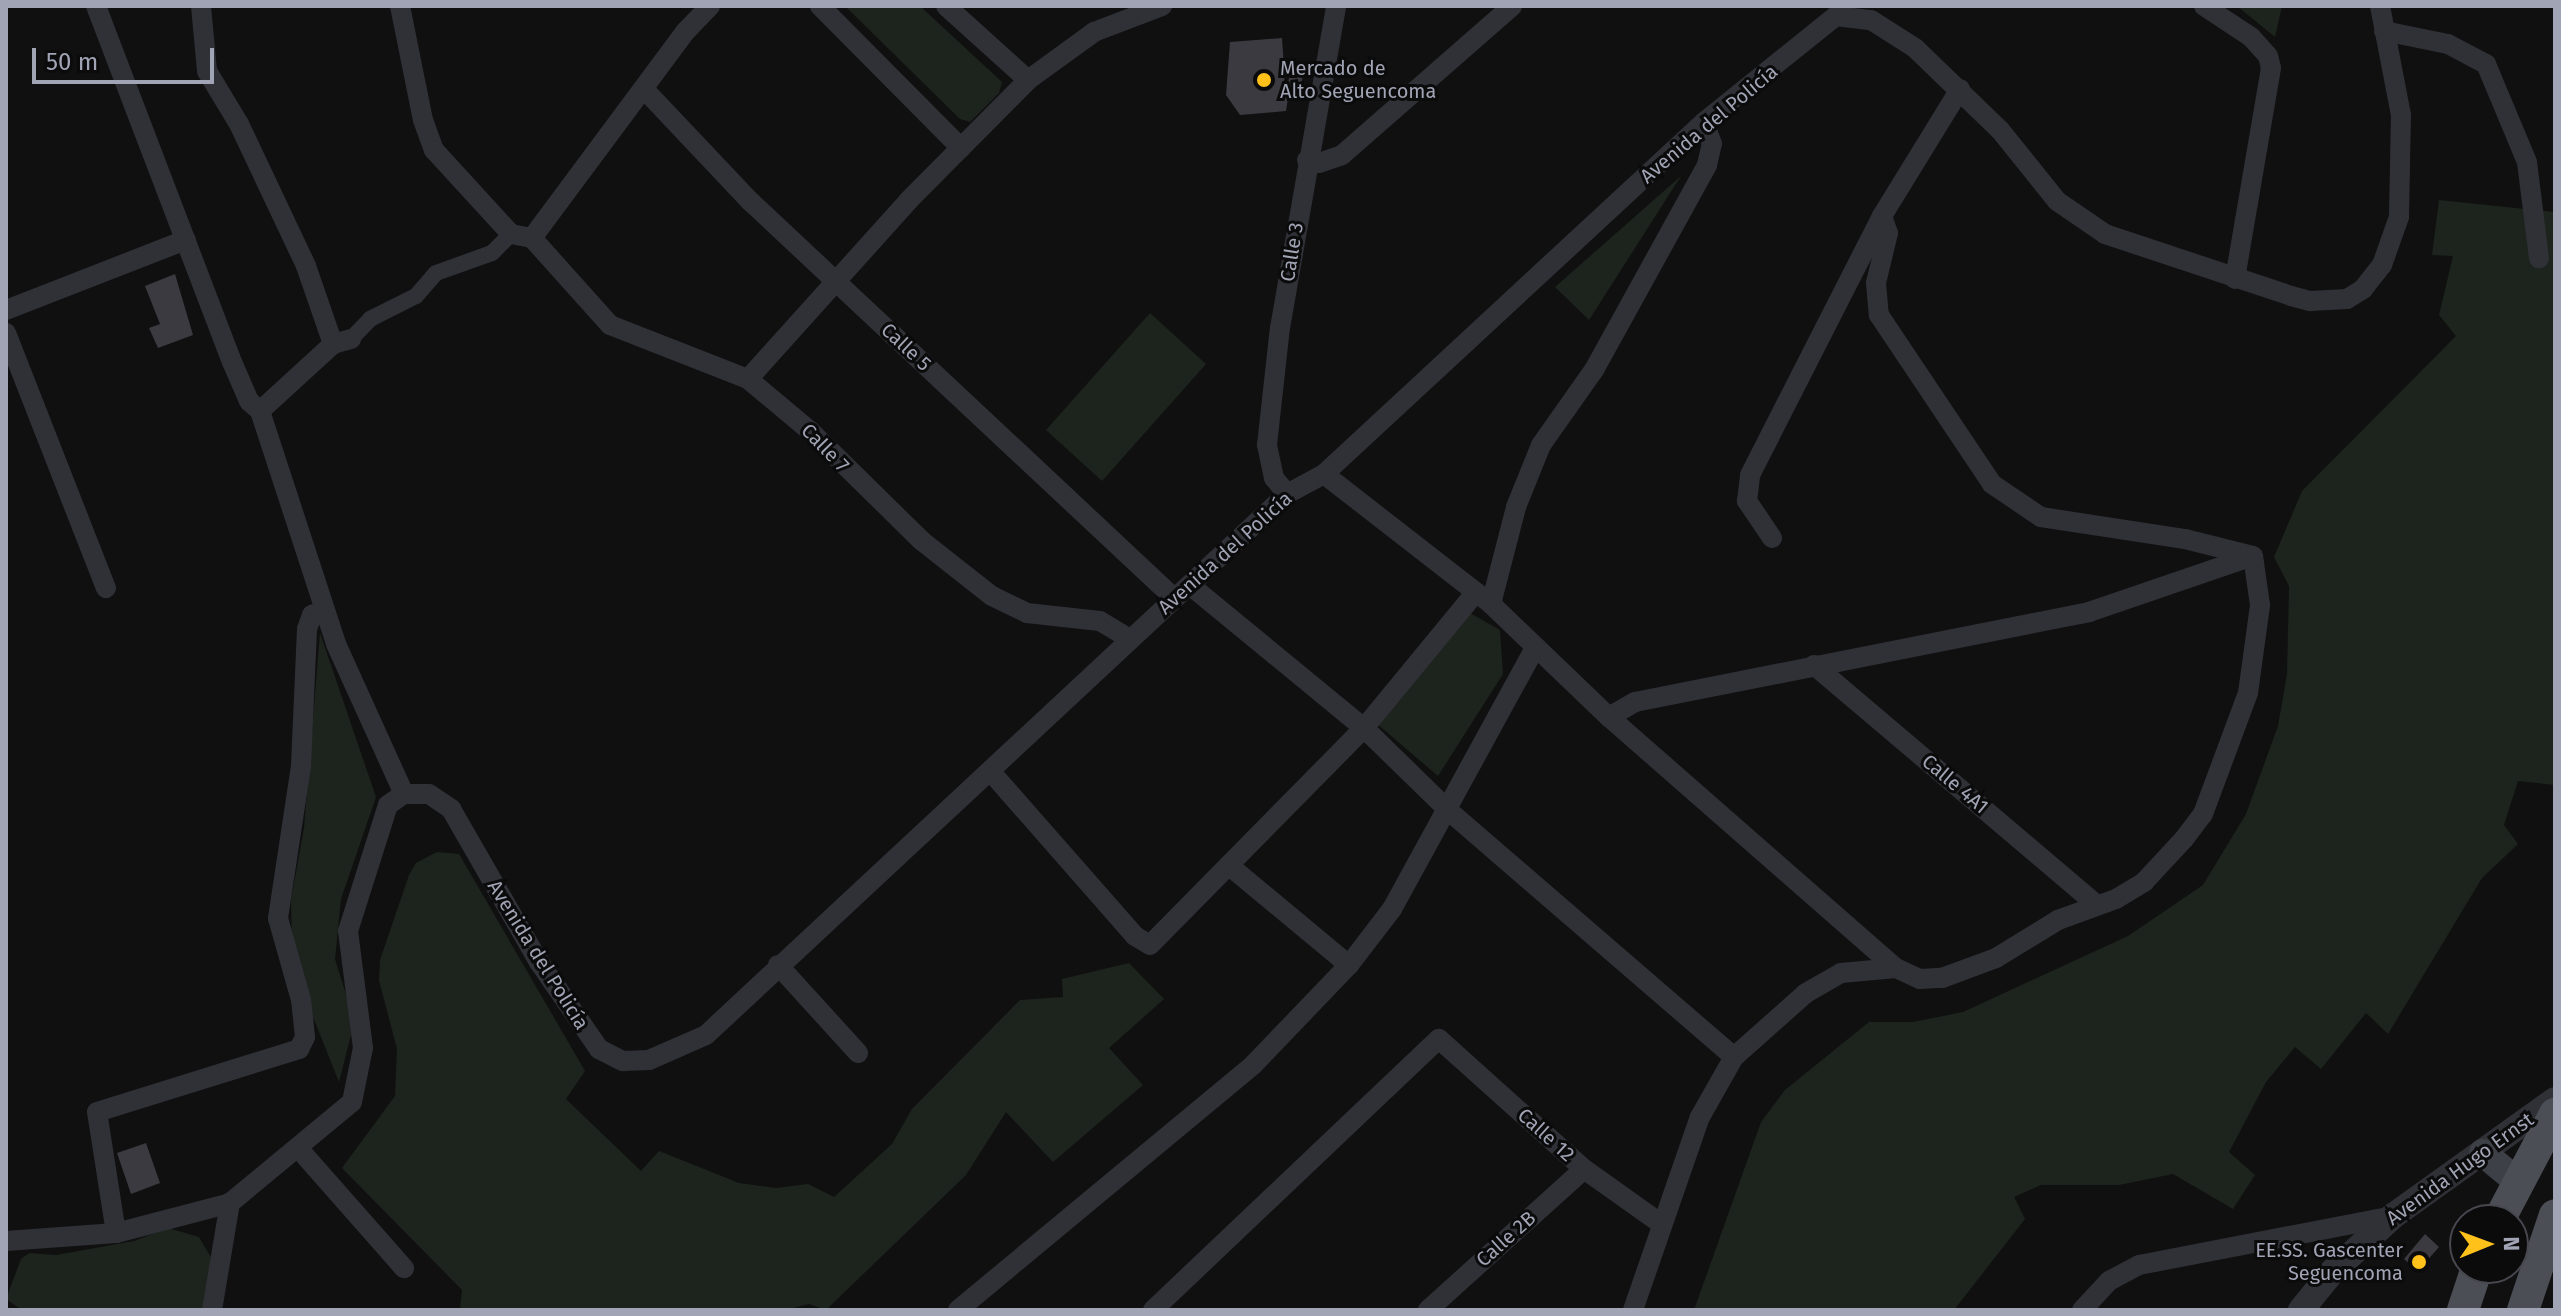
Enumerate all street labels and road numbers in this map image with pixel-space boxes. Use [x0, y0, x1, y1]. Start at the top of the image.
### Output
street label: Avenida del Policía [1635, 60, 1783, 188]
street label: Calle 3 [1275, 221, 1309, 283]
street label: Calle 5 [876, 318, 936, 376]
street label: Calle 7 [796, 419, 854, 477]
street label: Avenida del Policía [1153, 487, 1297, 619]
street label: Calle 4A1 [1917, 749, 1993, 819]
street label: Avenida del Policía [482, 876, 594, 1034]
street label: Calle 12 [1513, 1103, 1579, 1167]
street label: Avenida Hugo Ernst [2382, 1107, 2538, 1231]
street label: Calle 2B [1471, 1206, 1541, 1272]

